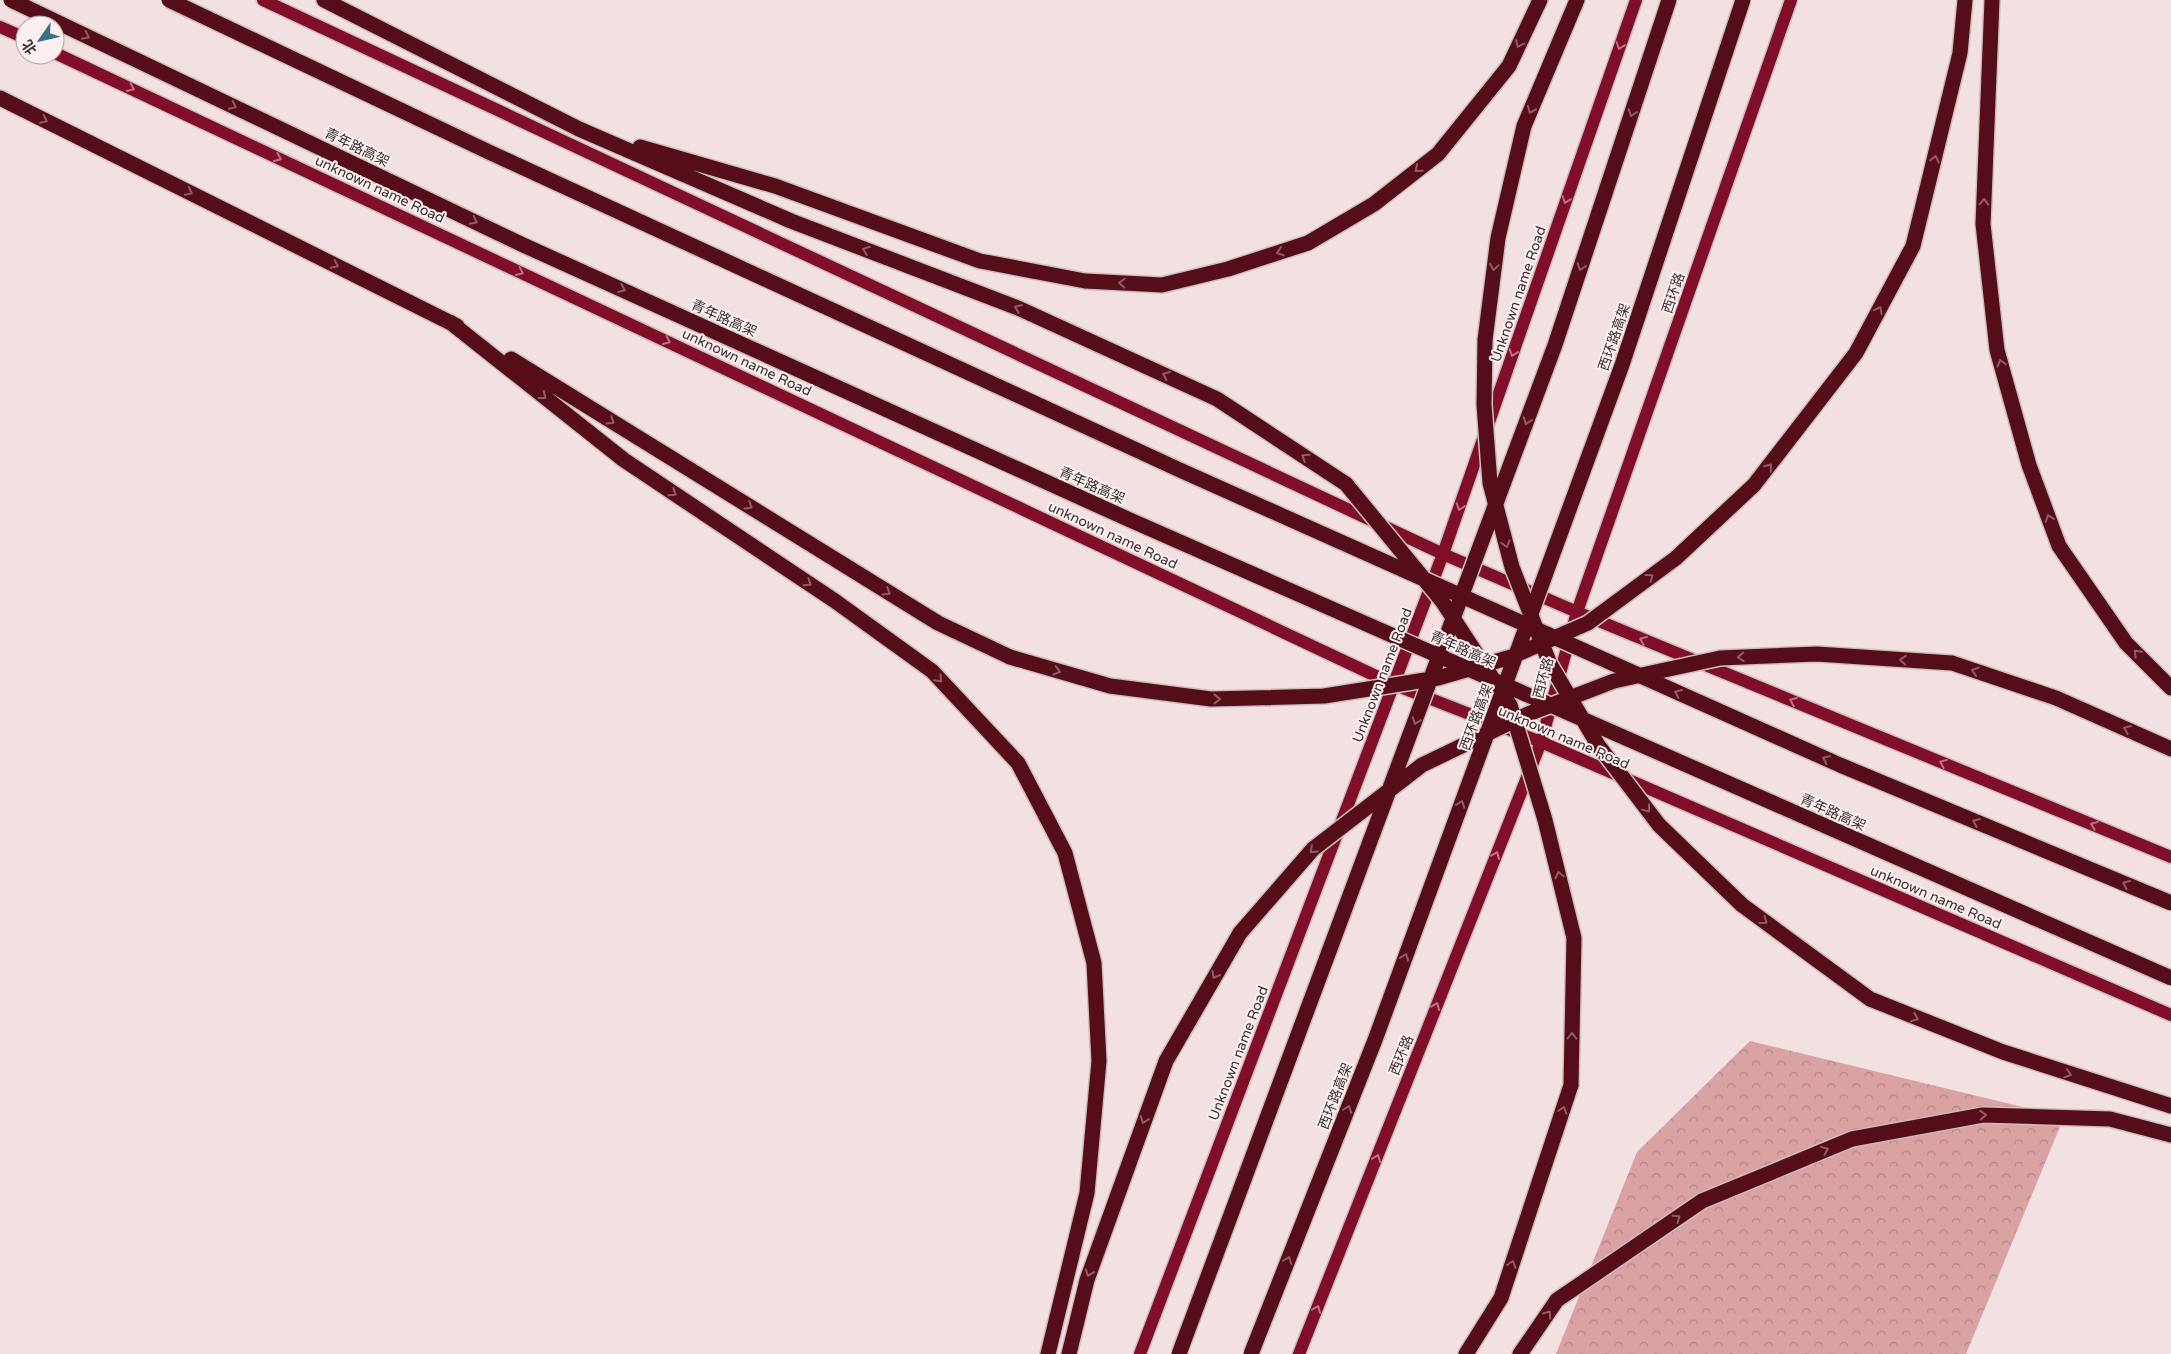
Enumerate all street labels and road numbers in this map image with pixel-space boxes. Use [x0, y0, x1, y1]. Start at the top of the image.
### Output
street label: 青年路高架 [322, 124, 392, 170]
street label: unknown name Road [312, 152, 447, 227]
street label: Unknown name Road [1487, 224, 1550, 364]
street label: 西环路 [1659, 271, 1688, 316]
street label: 青年路高架 [688, 296, 759, 340]
street label: 西环路高架 [1595, 301, 1634, 373]
street label: unknown name Road [679, 325, 814, 400]
street label: 青年路高架 [1056, 463, 1127, 507]
street label: unknown name Road [1045, 498, 1180, 573]
street label: Unknown name Road [1349, 606, 1416, 745]
street label: 青年路高架 [1427, 627, 1498, 671]
street label: 西环路 [1530, 656, 1557, 701]
street label: 西环路高架 [1457, 681, 1496, 753]
street label: unknown name Road [1496, 702, 1632, 773]
street label: 青年路高架 [1797, 790, 1868, 834]
street label: unknown name Road [1868, 862, 2004, 933]
street label: Unknown name Road [1205, 984, 1272, 1123]
street label: 西环路 [1386, 1033, 1417, 1078]
street label: 西环路高架 [1315, 1060, 1356, 1132]

